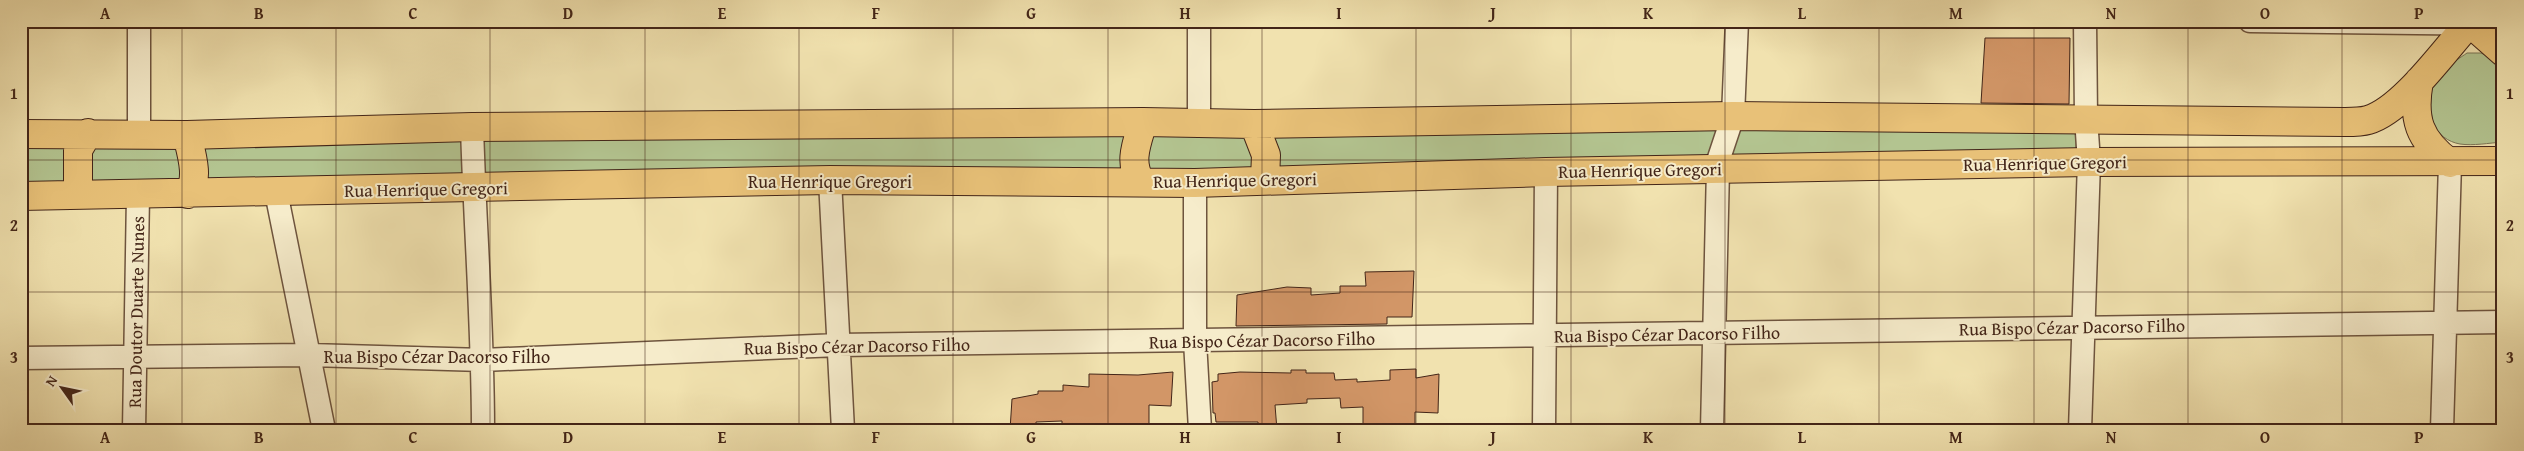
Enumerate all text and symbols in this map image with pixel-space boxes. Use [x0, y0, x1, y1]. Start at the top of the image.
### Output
text: A [100, 1, 111, 25]
text: B [254, 1, 264, 25]
text: C [408, 1, 418, 25]
text: D [563, 1, 573, 25]
text: E [718, 1, 727, 25]
text: F [872, 1, 880, 25]
text: G [1026, 1, 1036, 25]
text: H [1179, 1, 1191, 25]
text: I [1336, 1, 1342, 25]
text: J [1487, 1, 1496, 25]
text: K [1643, 1, 1654, 25]
text: L [1798, 1, 1807, 25]
text: M [1949, 1, 1963, 25]
text: N [2106, 1, 2117, 25]
text: O [2260, 1, 2270, 25]
text: P [2414, 1, 2424, 25]
text: 1 [10, 81, 18, 105]
text: 1 [2506, 81, 2514, 105]
street label: Rua Henrique Gregori [1963, 148, 2127, 178]
street label: Rua Henrique Gregori [1558, 155, 1722, 185]
street label: Rua Henrique Gregori [1153, 165, 1317, 195]
street label: Rua Henrique Gregori [748, 168, 912, 195]
street label: Rua Henrique Gregori [344, 174, 508, 204]
text: 2 [10, 213, 18, 237]
text: 2 [2506, 213, 2514, 237]
street label: Rua Doutor Duarte Nunes [121, 216, 151, 408]
street label: Rua Bispo Cézar Dacorso Filho [1959, 312, 2185, 342]
street label: Rua Bispo Cézar Dacorso Filho [1554, 319, 1780, 349]
street label: Rua Bispo Cézar Dacorso Filho [1149, 325, 1375, 355]
street label: Rua Bispo Cézar Dacorso Filho [744, 331, 970, 361]
street label: Rua Bispo Cézar Dacorso Filho [324, 343, 550, 370]
text: 3 [10, 345, 18, 369]
text: 3 [2506, 345, 2514, 369]
north arrow [38, 364, 88, 414]
text: N [40, 371, 62, 390]
text: A [100, 425, 111, 449]
text: B [254, 425, 264, 449]
text: C [408, 425, 418, 449]
text: D [563, 425, 573, 449]
text: E [718, 425, 727, 449]
text: F [872, 425, 880, 449]
text: G [1026, 425, 1036, 449]
text: H [1179, 425, 1191, 449]
text: I [1336, 425, 1342, 449]
text: J [1487, 425, 1496, 449]
text: K [1643, 425, 1654, 449]
text: L [1798, 425, 1807, 449]
text: M [1949, 425, 1963, 449]
text: N [2106, 425, 2117, 449]
text: O [2260, 425, 2270, 449]
text: P [2414, 425, 2424, 449]

